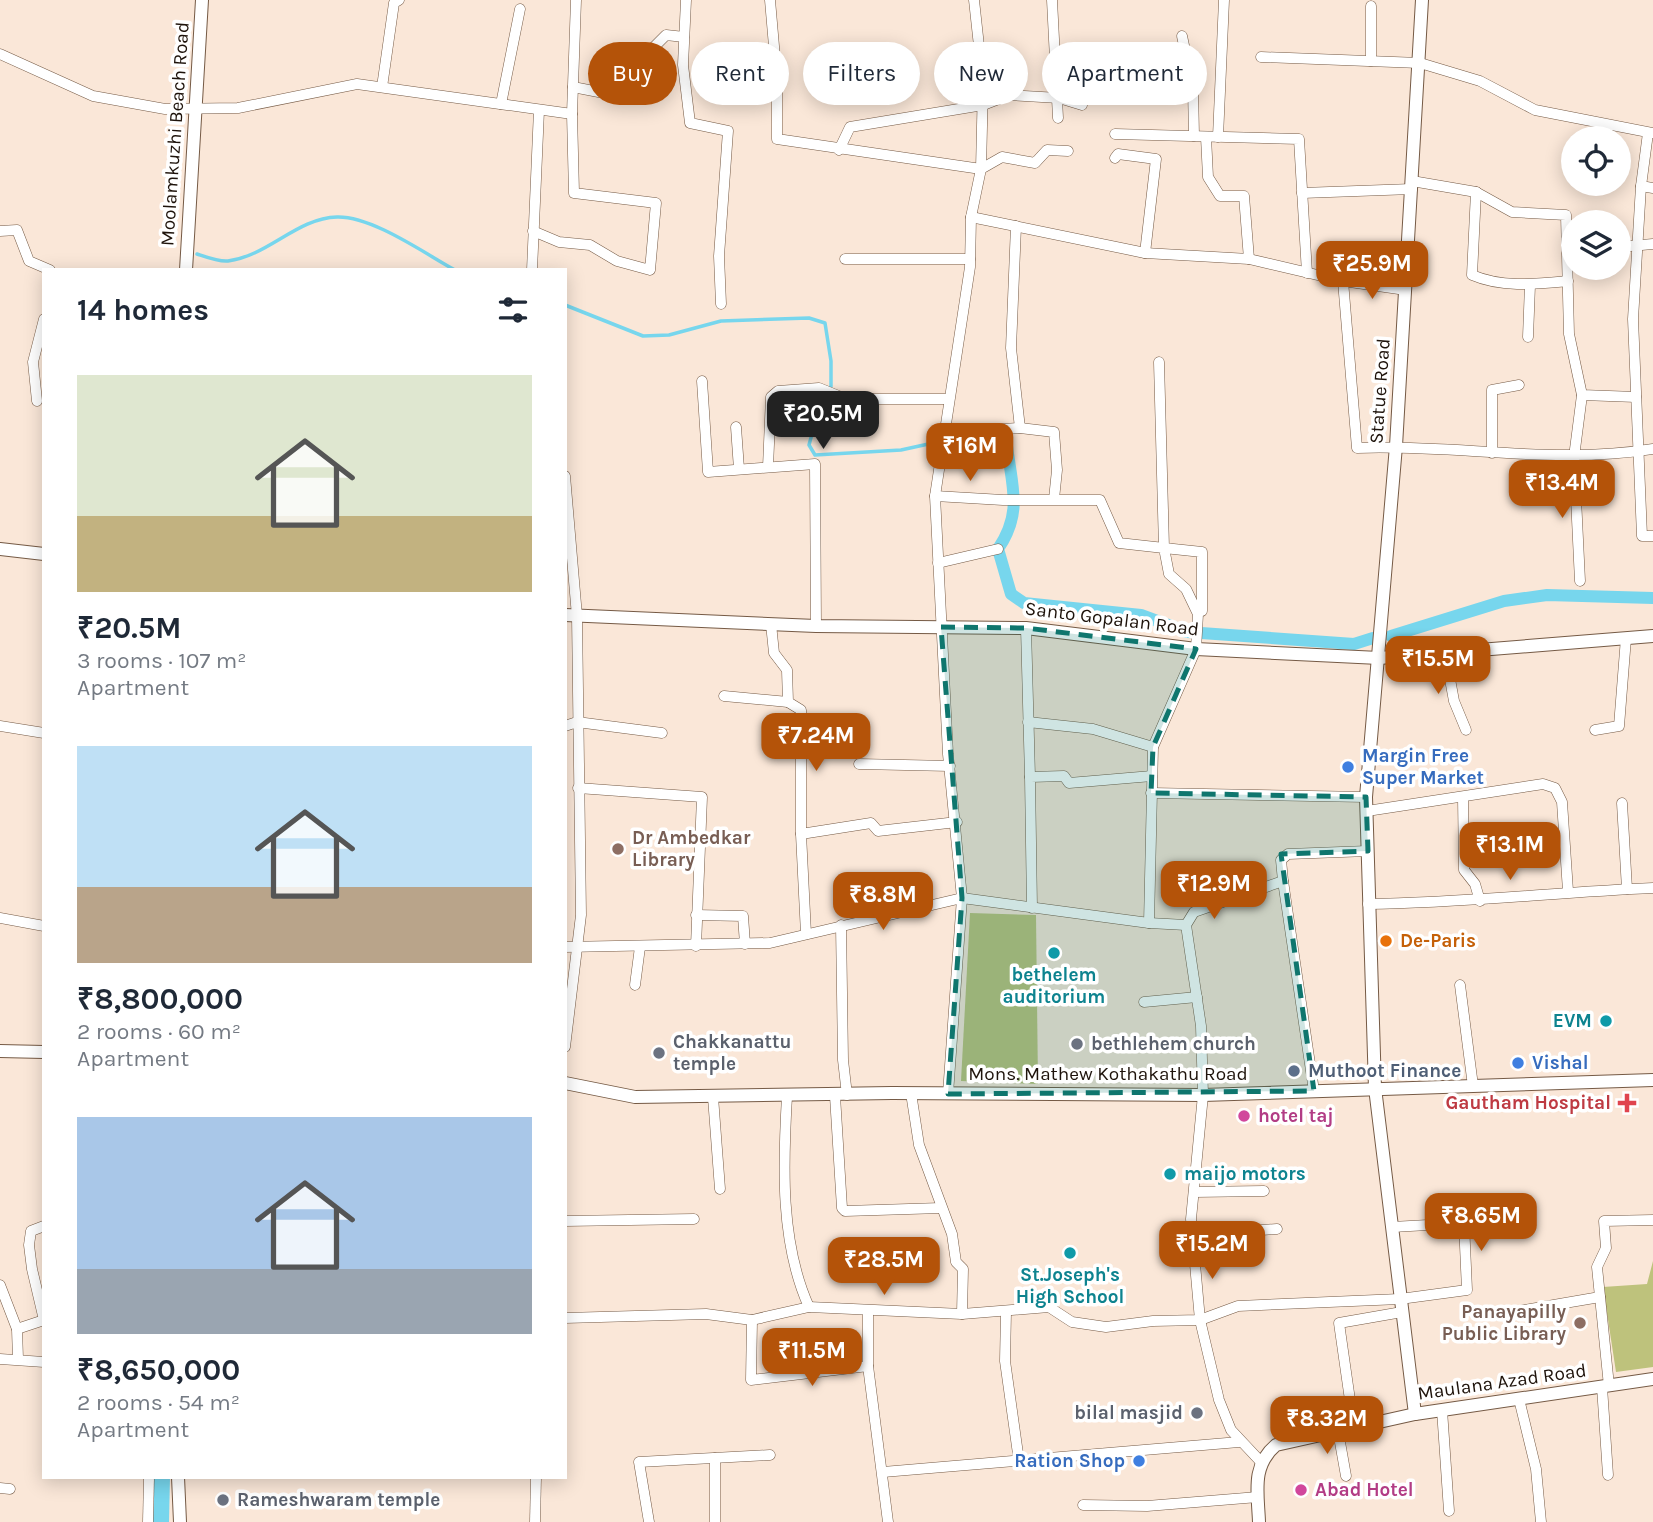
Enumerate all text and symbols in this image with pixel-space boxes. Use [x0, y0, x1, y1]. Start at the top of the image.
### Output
street label: Moolamkuzhi Beach Road [156, 21, 194, 247]
chip: Buy [588, 42, 677, 105]
chip: Rent [691, 42, 789, 105]
chip: Filters [803, 42, 920, 105]
chip: New [934, 42, 1028, 105]
chip: Apartment [1042, 42, 1207, 105]
map controls [1561, 126, 1631, 280]
button: locate [1561, 126, 1631, 196]
button: layers [1561, 210, 1631, 280]
pin: ₹25.9M [1315, 242, 1429, 301]
text: ₹25.9M [1332, 250, 1412, 277]
icon: filters [494, 291, 532, 329]
text: 14 homes [77, 292, 209, 328]
street label: Statue Road [1365, 337, 1395, 445]
pin: ₹20.5M [766, 392, 880, 451]
text: ₹20.5M [783, 400, 863, 427]
icon: home [242, 420, 368, 546]
pin: ₹16M [929, 424, 1011, 483]
text: ₹16M [942, 432, 998, 459]
pin: ₹13.4M [1505, 461, 1619, 520]
text: ₹13.4M [1525, 469, 1599, 496]
street label: Santo Gopalan Road [1024, 597, 1200, 641]
text: ₹20.5M [77, 610, 181, 646]
pin: ₹15.5M [1381, 636, 1495, 696]
text: ₹15.5M [1401, 645, 1475, 672]
text: 3 rooms · 107 m² [77, 647, 246, 674]
text: Apartment [77, 674, 189, 701]
pin: ₹7.24M [759, 714, 873, 773]
text: ₹7.24M [777, 722, 855, 749]
place label: Margin Free Super Market [1362, 745, 1484, 789]
marker: Margin Free Super Market [1340, 759, 1356, 775]
icon: home [242, 791, 368, 917]
pin: ₹13.1M [1453, 822, 1567, 882]
place label: Dr Ambedkar Library [632, 827, 751, 871]
text: ₹13.1M [1476, 831, 1544, 858]
marker: Dr Ambedkar Library [610, 841, 626, 857]
pin: ₹12.9M [1157, 862, 1271, 921]
text: ₹12.9M [1177, 870, 1251, 897]
pin: ₹8.8M [834, 872, 932, 932]
text: ₹8.8M [849, 881, 917, 908]
place label: De-Paris [1400, 930, 1476, 952]
marker: De-Paris [1378, 933, 1394, 949]
marker: bethelem auditorium [1046, 945, 1062, 961]
place label: bethelem auditorium [1003, 964, 1105, 1008]
text: ₹8,800,000 [77, 981, 243, 1017]
place label: EVM [1553, 1010, 1592, 1032]
marker: EVM [1598, 1013, 1614, 1029]
text: 2 rooms · 60 m² [77, 1018, 241, 1045]
place label: Chakkanattu temple [673, 1031, 791, 1075]
place label: bethlehem church [1091, 1033, 1256, 1055]
marker: bethlehem church [1069, 1036, 1085, 1052]
text: Apartment [77, 1045, 189, 1072]
marker: Chakkanattu temple [651, 1045, 667, 1061]
place label: Vishal [1532, 1052, 1588, 1074]
marker: Vishal [1510, 1055, 1526, 1071]
place label: Muthoot Finance [1308, 1060, 1461, 1082]
street label: Mons. Mathew Kothakathu Road [968, 1063, 1248, 1085]
marker: Muthoot Finance [1286, 1063, 1302, 1079]
place label: Gautham Hospital [1445, 1092, 1611, 1114]
marker: Gautham Hospital [1617, 1093, 1637, 1113]
place label: hotel taj [1258, 1105, 1334, 1127]
marker: hotel taj [1236, 1108, 1252, 1124]
icon: home [242, 1162, 368, 1288]
place label: maijo motors [1184, 1163, 1306, 1185]
marker: maijo motors [1162, 1166, 1178, 1182]
pin: ₹8.65M [1424, 1194, 1538, 1253]
text: ₹8.65M [1441, 1202, 1521, 1229]
pin: ₹15.2M [1155, 1222, 1269, 1281]
text: ₹15.2M [1175, 1230, 1249, 1257]
pin: ₹28.5M [827, 1238, 941, 1297]
marker: St.Joseph's High School [1062, 1245, 1078, 1261]
text: ₹28.5M [844, 1246, 924, 1273]
place label: St.Joseph's High School [1016, 1264, 1124, 1308]
place label: Panayapilly Public Library [1442, 1301, 1566, 1345]
marker: Panayapilly Public Library [1572, 1315, 1588, 1331]
pin: ₹11.5M [755, 1328, 869, 1388]
text: ₹11.5M [778, 1337, 846, 1364]
text: ₹8,650,000 [77, 1352, 240, 1388]
street label: Maulana Azad Road [1416, 1359, 1588, 1405]
text: 2 rooms · 54 m² [77, 1389, 240, 1416]
pin: ₹8.32M [1270, 1396, 1384, 1456]
place label: bilal masjid [1074, 1402, 1183, 1424]
marker: bilal masjid [1189, 1405, 1205, 1421]
text: ₹8.32M [1286, 1405, 1368, 1432]
text: Apartment [77, 1416, 189, 1443]
place label: Ration Shop [1014, 1450, 1125, 1472]
marker: Ration Shop [1131, 1453, 1147, 1469]
place label: Abad Hotel [1315, 1479, 1414, 1501]
marker: Abad Hotel [1293, 1482, 1309, 1498]
place label: Rameshwaram temple [237, 1489, 440, 1511]
marker: Rameshwaram temple [215, 1492, 231, 1508]

